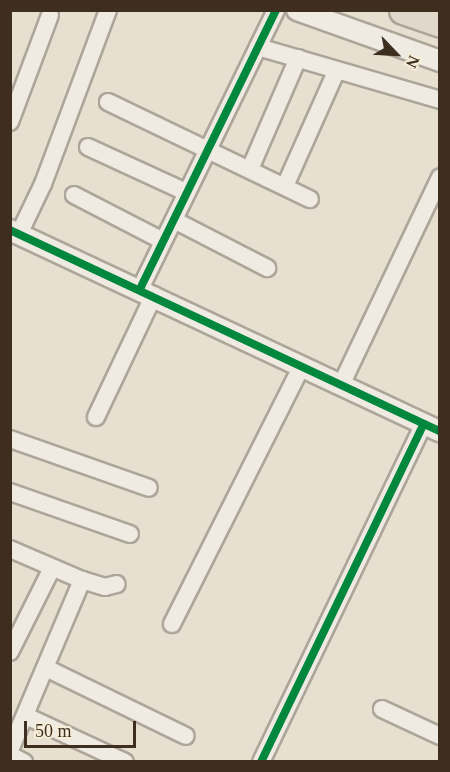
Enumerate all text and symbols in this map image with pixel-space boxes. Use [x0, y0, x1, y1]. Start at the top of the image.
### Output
north arrow [366, 24, 426, 84]
text: N [403, 53, 423, 71]
scale bar [27, 709, 140, 747]
text: 50 m [35, 721, 72, 741]

